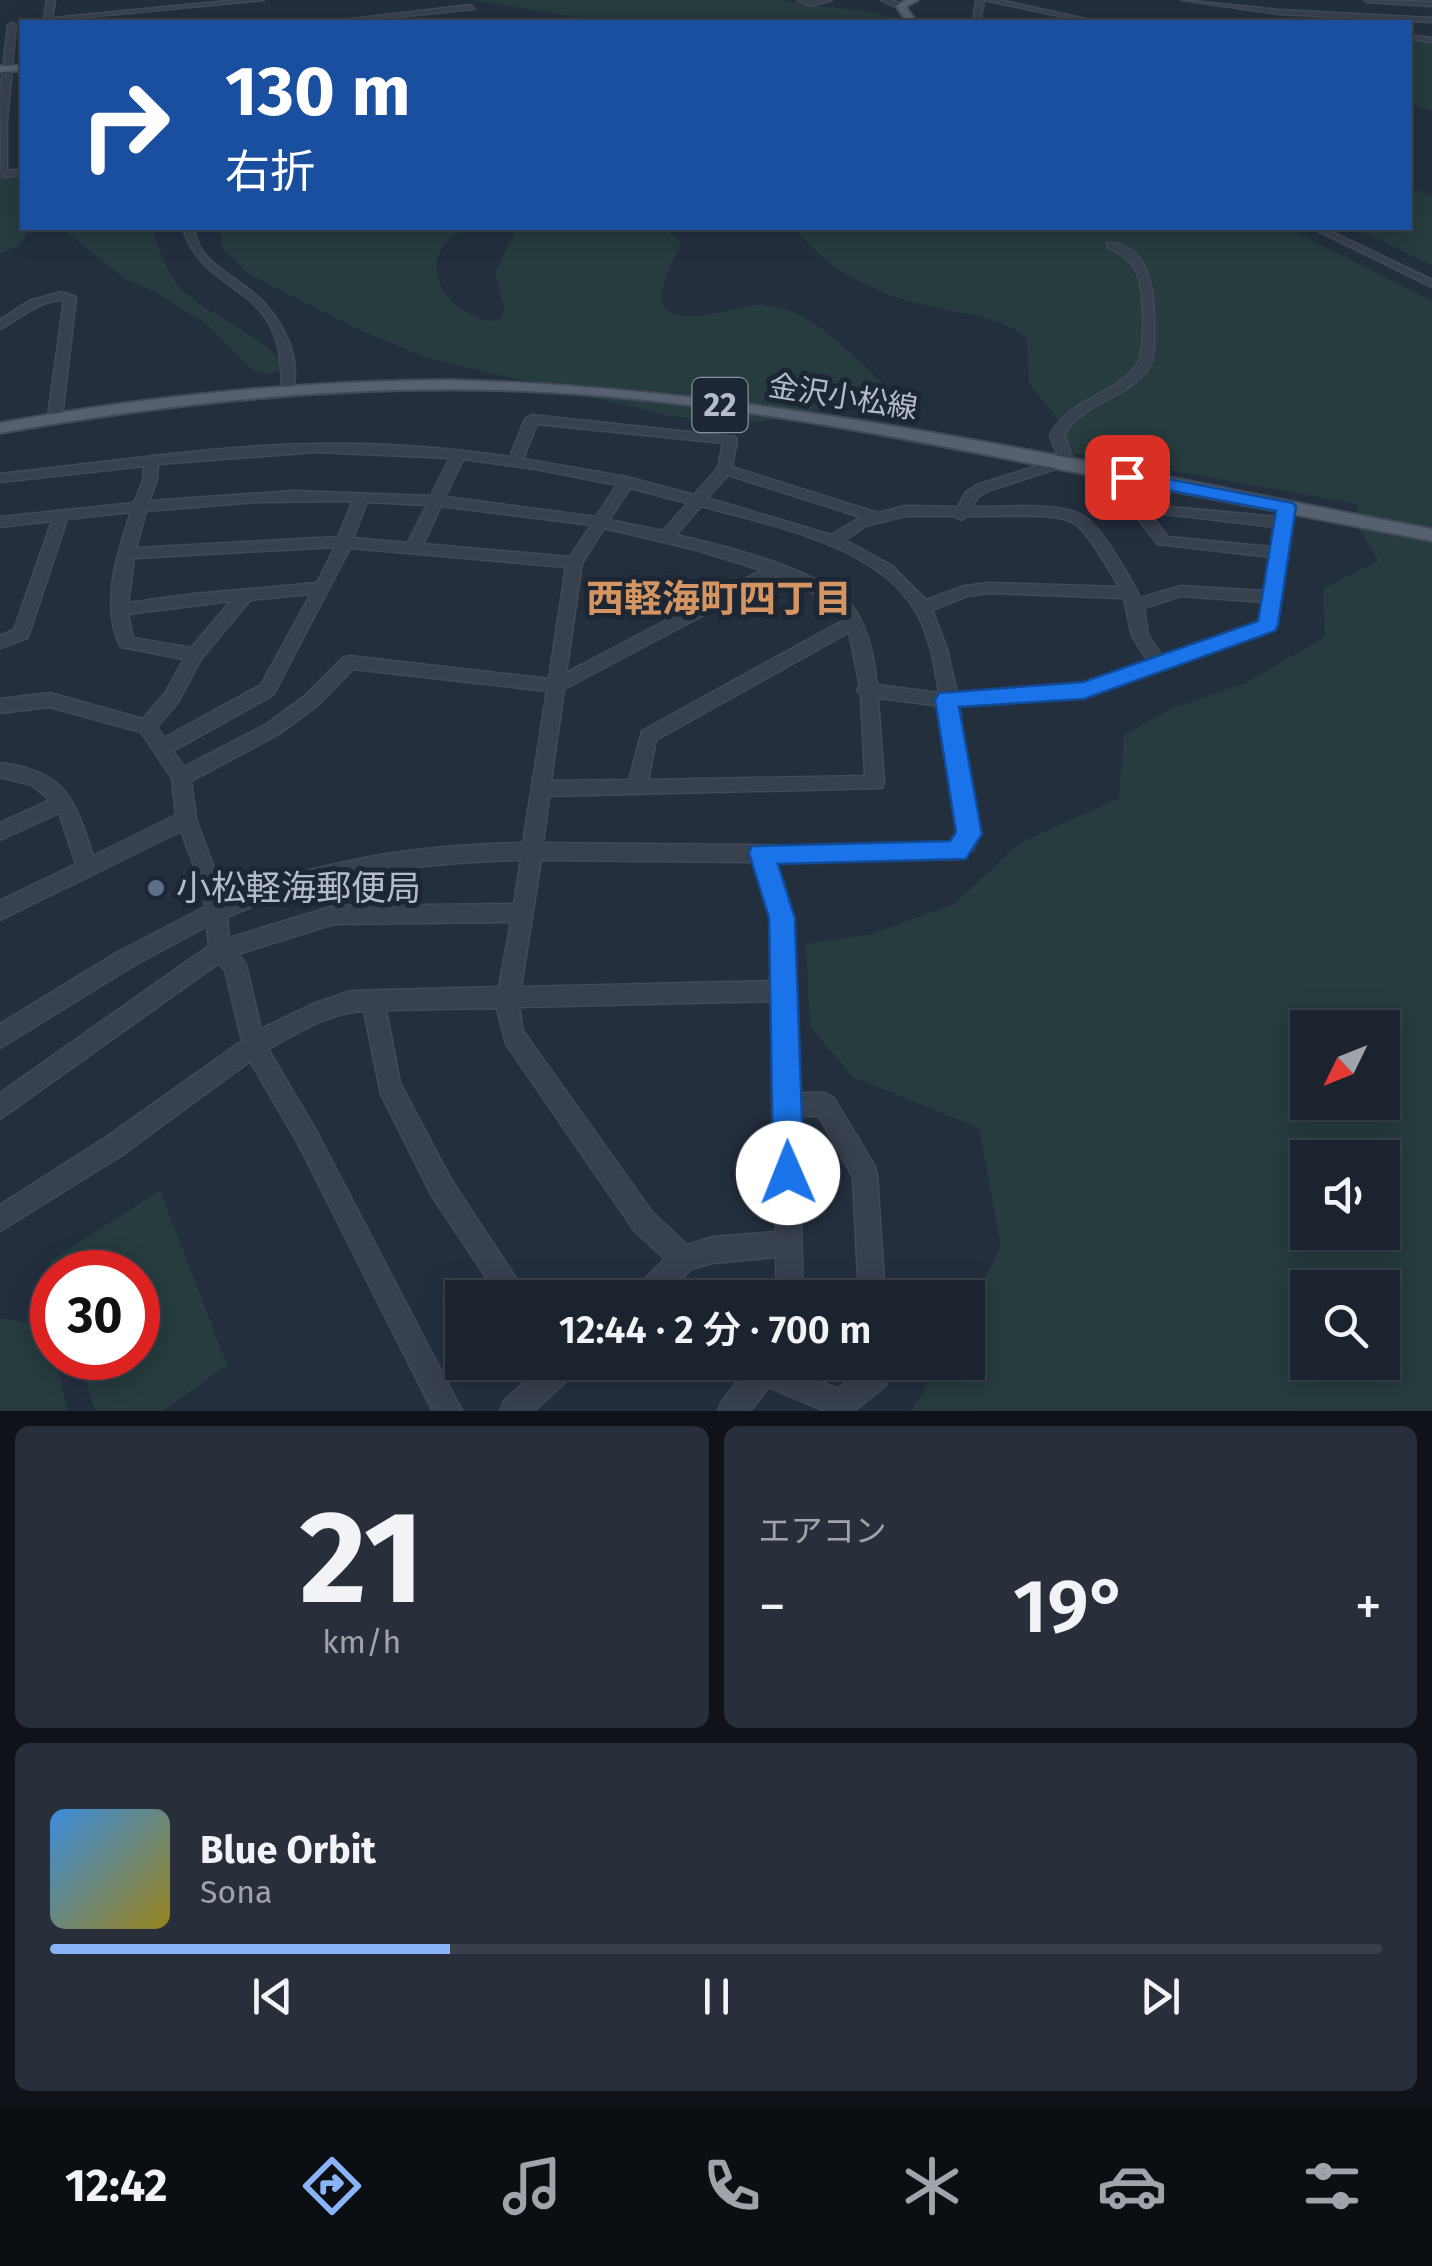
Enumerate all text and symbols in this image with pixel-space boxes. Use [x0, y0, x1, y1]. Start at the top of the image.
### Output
text: 130 m [225, 50, 411, 134]
icon: right [60, 60, 190, 190]
text: 右折 [225, 145, 315, 199]
street label: 金沢小松線 [766, 367, 920, 427]
road number: 22 [692, 378, 748, 432]
pin [1085, 435, 1170, 520]
icon: arrive [1100, 450, 1155, 505]
district label: 西軽海町四丁目 [586, 576, 852, 622]
place label: 小松軽海郵便局 [176, 867, 421, 909]
marker: 小松軽海郵便局 [145, 877, 167, 899]
north arrow [1290, 1010, 1400, 1120]
map controls [1290, 1010, 1400, 1380]
position arrow [736, 1121, 840, 1225]
button: sound [1290, 1140, 1400, 1250]
speed limit sign: 30 [30, 1250, 160, 1380]
button: search [1290, 1270, 1400, 1380]
text: 12:44 · 2 分 · 700 m [559, 1307, 871, 1353]
text: 21 [299, 1480, 424, 1636]
text: エアコン [759, 1512, 887, 1550]
text: 19° [1013, 1562, 1128, 1652]
text: − [759, 1574, 786, 1640]
text: + [1355, 1574, 1382, 1640]
text: km/h [322, 1623, 401, 1661]
text: Blue Orbit [200, 1827, 376, 1873]
text: Sona [200, 1873, 272, 1911]
icon: previous [245, 1969, 300, 2024]
icon: pause [689, 1969, 744, 2024]
icon: next [1133, 1969, 1188, 2024]
icon: directions [297, 2151, 367, 2221]
icon: music [497, 2151, 567, 2221]
icon: phone [697, 2151, 767, 2221]
icon: climate [897, 2151, 967, 2221]
icon: car [1097, 2151, 1167, 2221]
icon: filters [1297, 2151, 1367, 2221]
text: 12:42 [65, 2159, 167, 2213]

